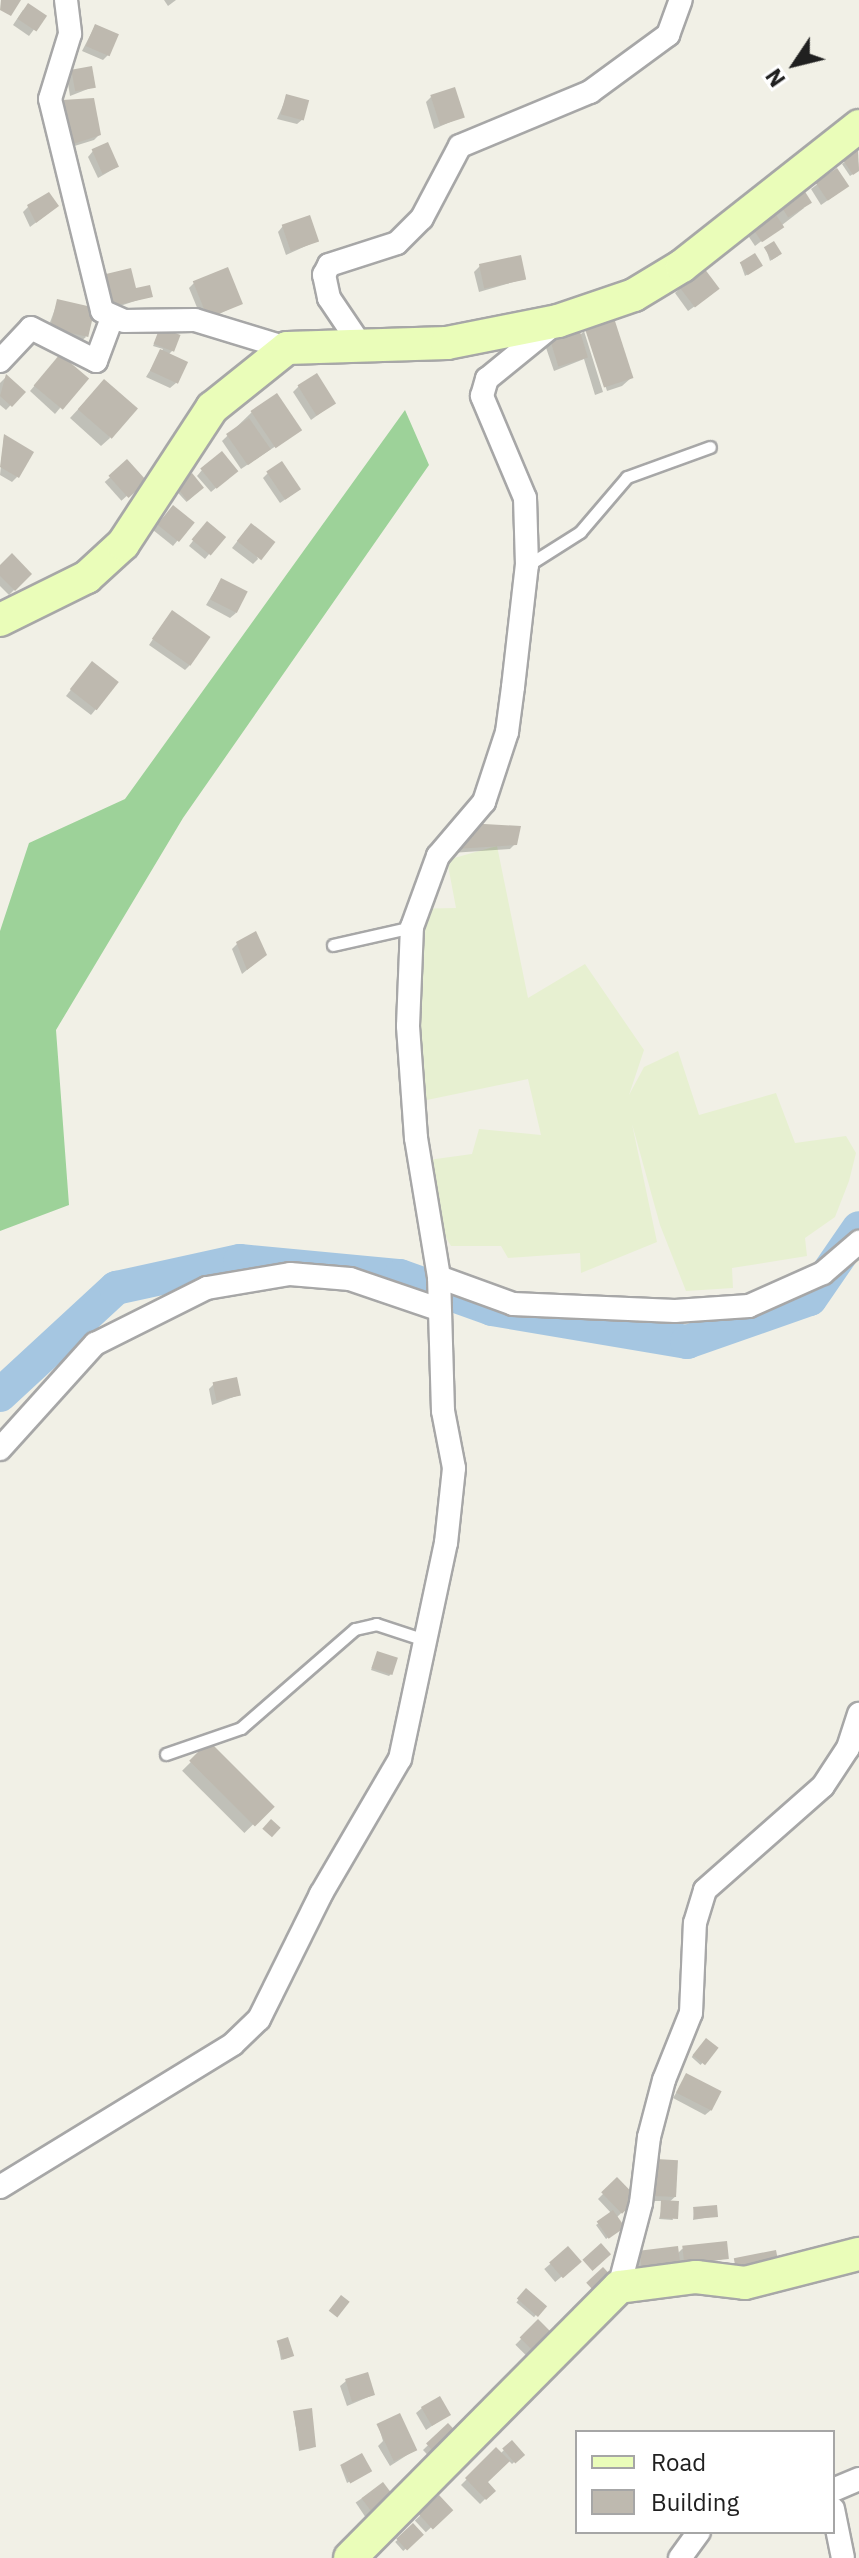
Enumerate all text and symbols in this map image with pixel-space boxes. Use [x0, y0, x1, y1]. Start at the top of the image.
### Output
north arrow [755, 24, 835, 104]
text: N [758, 63, 791, 93]
legend [575, 2430, 835, 2534]
text: Road [651, 2446, 706, 2478]
text: Building [651, 2486, 739, 2518]

